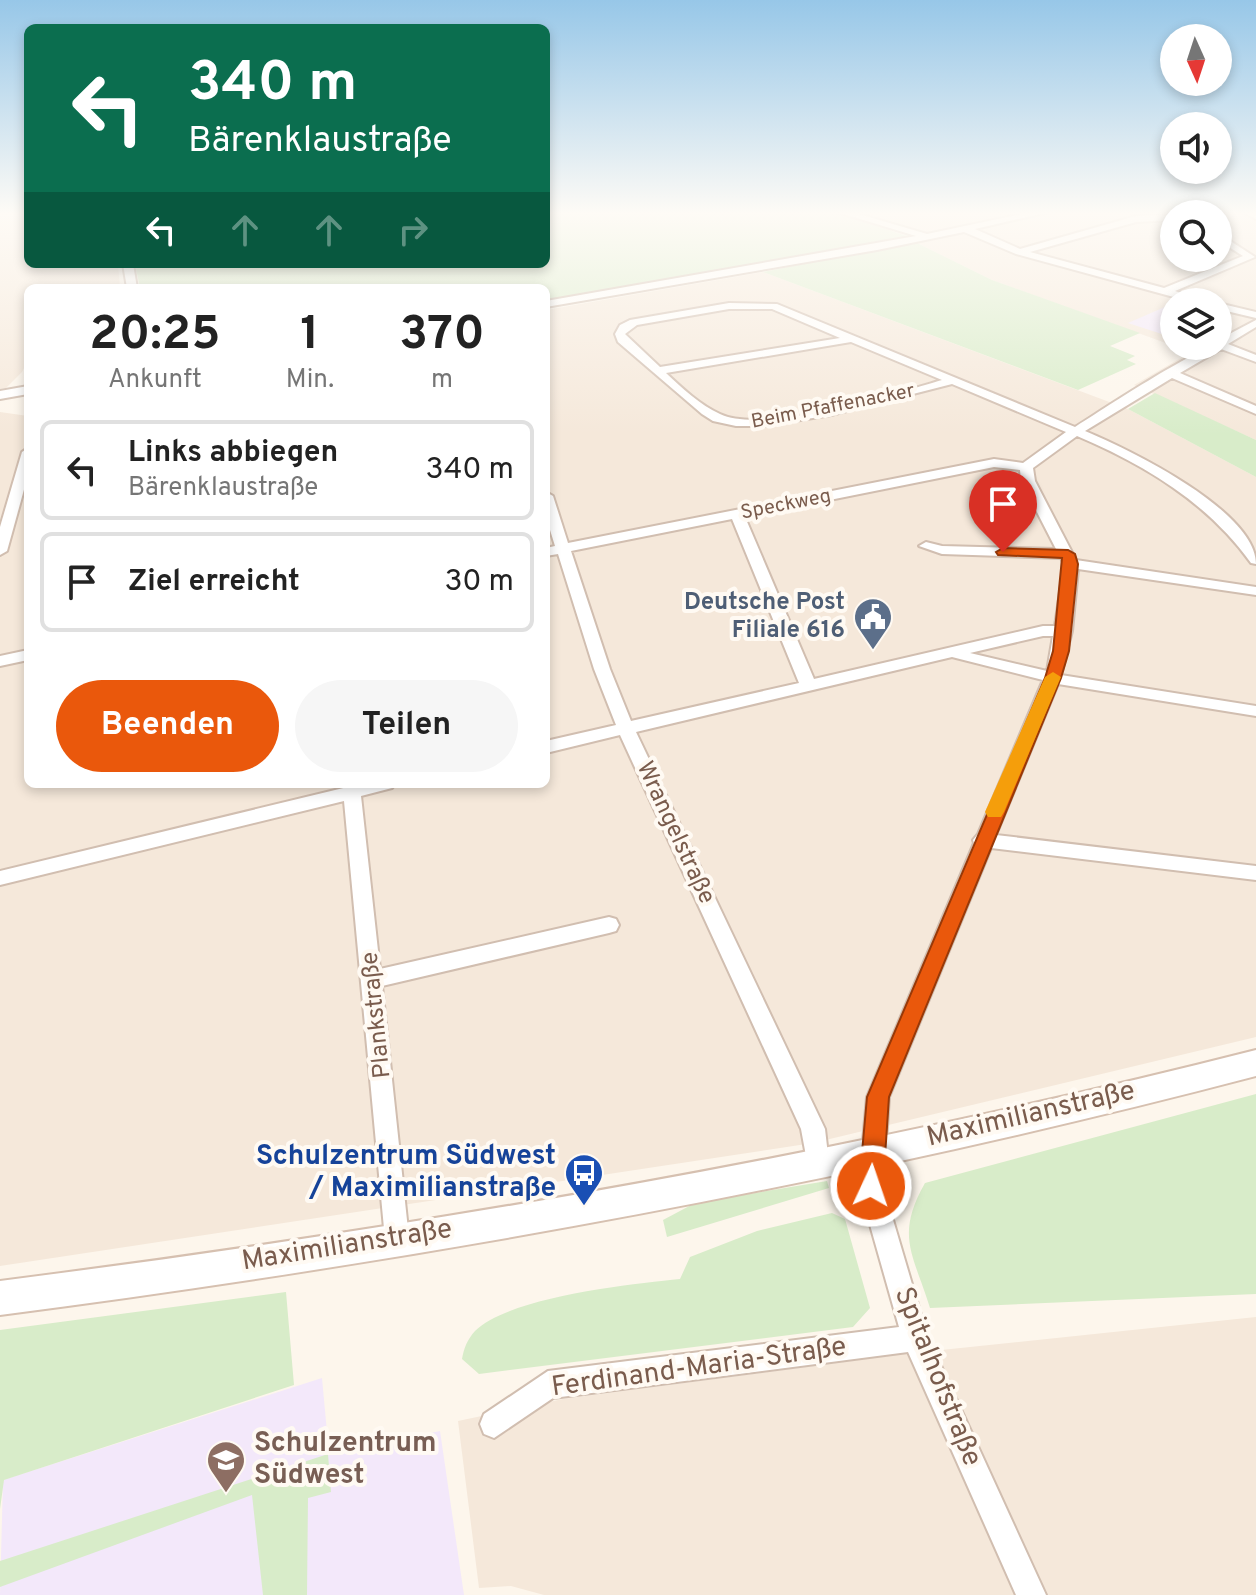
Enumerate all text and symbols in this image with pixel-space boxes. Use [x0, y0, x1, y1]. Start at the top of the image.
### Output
north arrow [1160, 24, 1232, 96]
map controls [1160, 24, 1232, 360]
text: 340 m [188, 50, 357, 120]
icon: left [56, 56, 160, 160]
button: sound [1160, 112, 1232, 184]
text: Bärenklaustraße [188, 119, 452, 165]
button: search [1160, 200, 1232, 272]
icon: left [139, 208, 183, 252]
icon: ahead [223, 208, 267, 252]
icon: ahead [307, 208, 351, 252]
icon: right [391, 208, 435, 252]
button: layers [1160, 288, 1232, 360]
text: 20:25 [89, 306, 221, 366]
text: 1 [300, 306, 320, 366]
text: 370 [399, 306, 485, 366]
text: Ankunft [108, 364, 202, 397]
text: Min. [286, 364, 334, 397]
text: m [431, 364, 453, 397]
street label: Beim Pfaffenacker [749, 378, 917, 436]
text: Links abbiegen [128, 435, 338, 472]
icon: left [60, 448, 104, 492]
text: 340 m [426, 452, 514, 489]
pin [969, 470, 1037, 552]
text: Bärenklaustraße [128, 472, 318, 505]
icon: arrive [981, 482, 1025, 526]
street label: Speckweg [739, 484, 833, 526]
icon: arrive [60, 560, 104, 604]
text: Ziel erreicht [128, 564, 300, 601]
text: 30 m [445, 564, 514, 601]
place label: Deutsche Post Filiale 616 [684, 588, 845, 646]
public building icon: Deutsche Post Filiale 616 [852, 596, 894, 651]
button: Beenden [56, 680, 279, 772]
button: Teilen [295, 680, 518, 772]
street label: Wrangelstraße [629, 757, 721, 909]
street label: Plankstraße [355, 950, 399, 1080]
street label: Maximilianstraße [923, 1074, 1139, 1156]
place label: Schulzentrum Südwest / Maximilianstraße [256, 1139, 556, 1207]
position arrow [829, 1144, 913, 1228]
bus stop icon: Schulzentrum Südwest / Maximilianstraße [563, 1152, 605, 1207]
street label: Maximilianstraße [239, 1212, 455, 1280]
street label: Spitalhofstraße [885, 1282, 989, 1472]
street label: Ferdinand-Maria-Straße [549, 1329, 849, 1407]
place label: Schulzentrum Südwest [254, 1426, 437, 1494]
school or university icon: Schulzentrum Südwest [205, 1439, 247, 1494]

